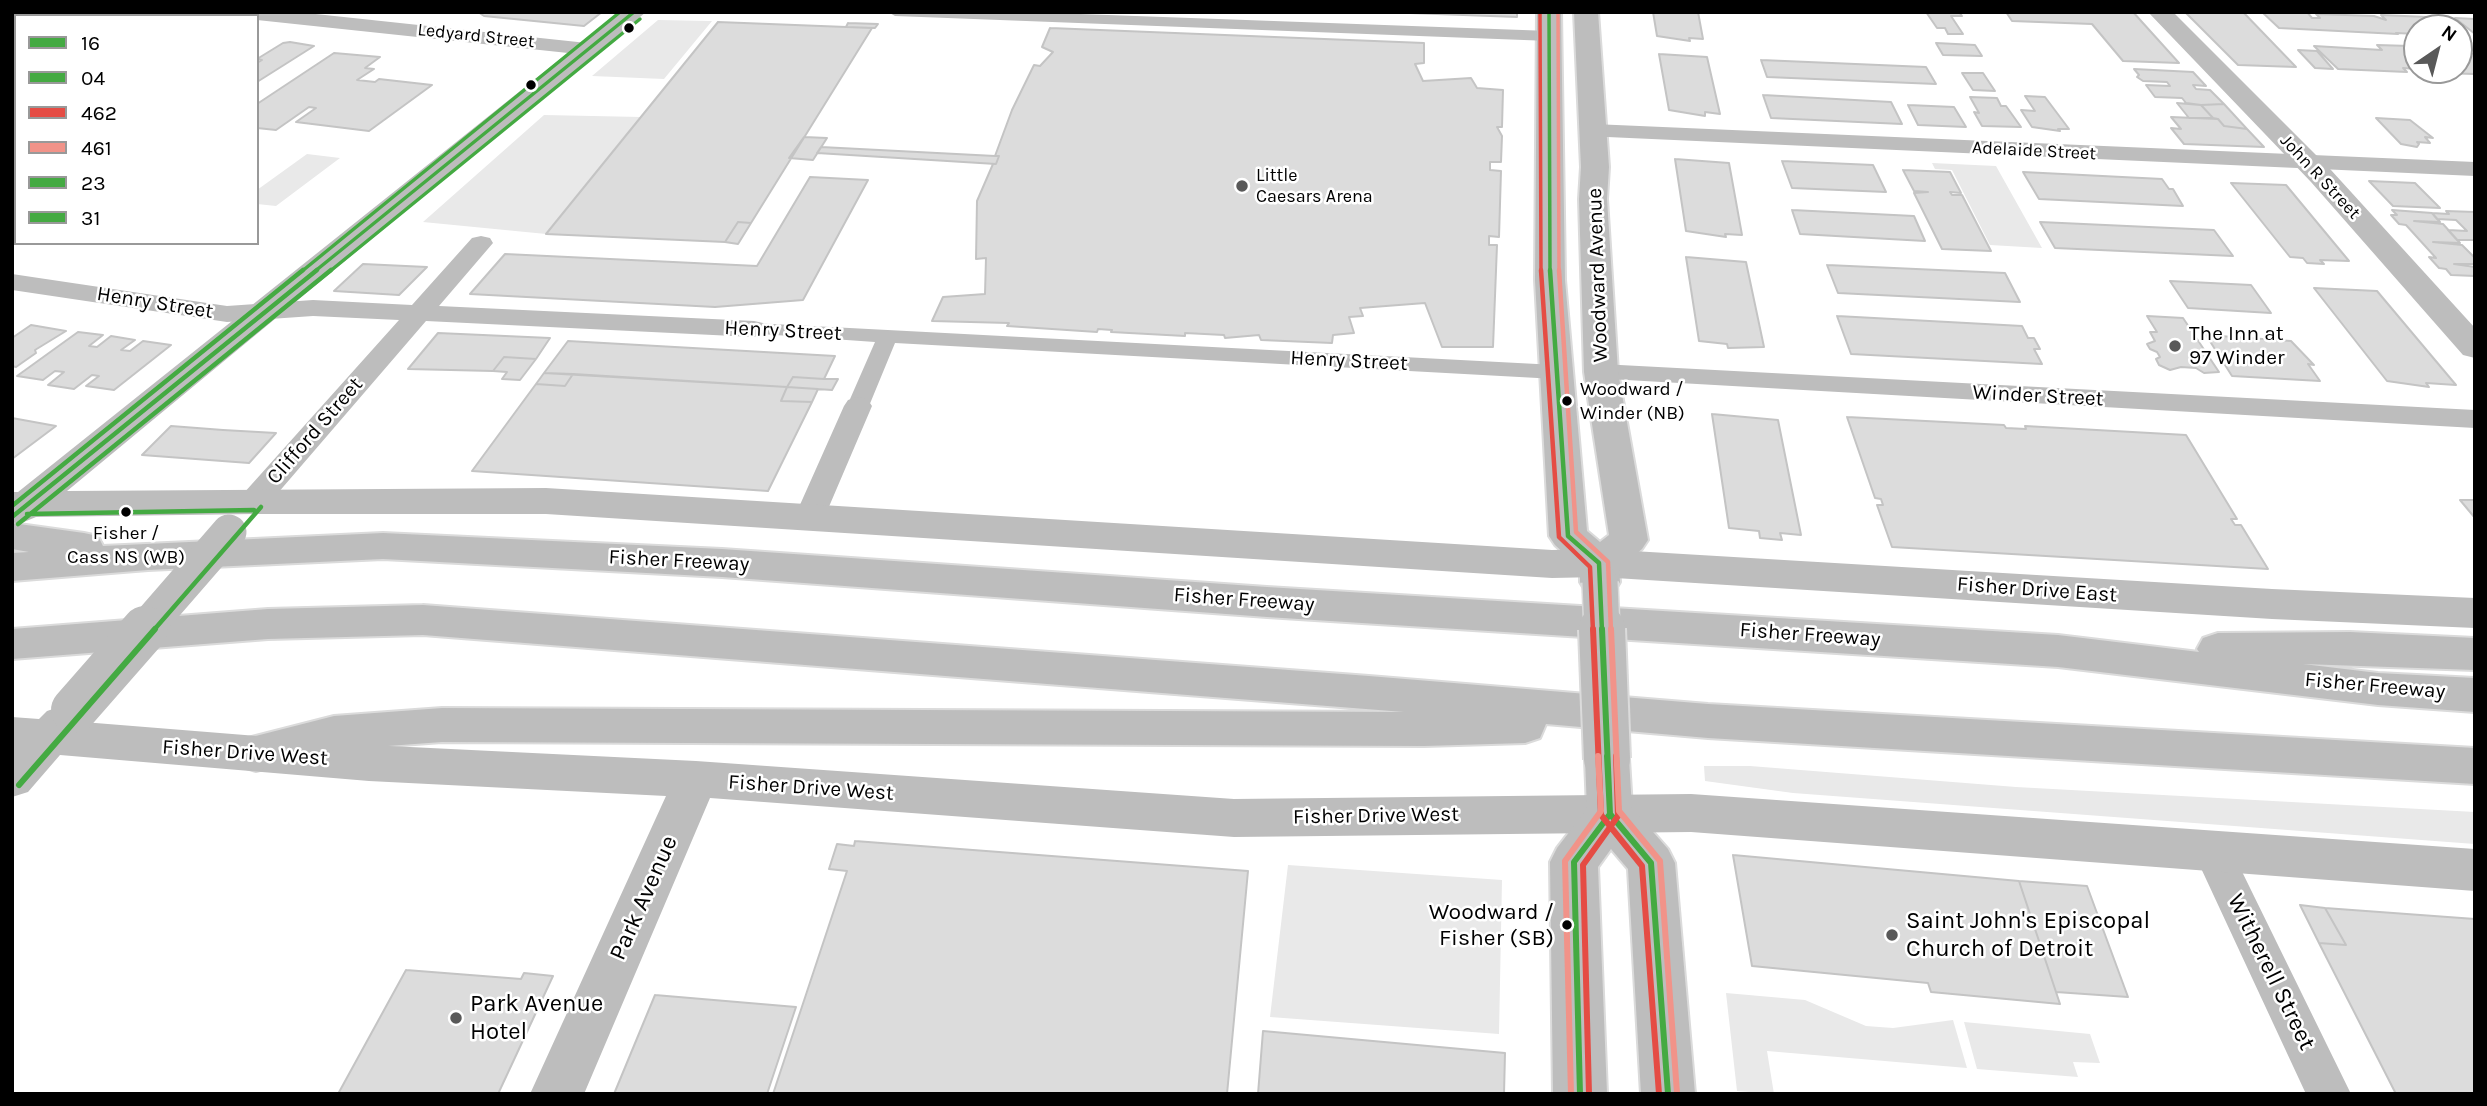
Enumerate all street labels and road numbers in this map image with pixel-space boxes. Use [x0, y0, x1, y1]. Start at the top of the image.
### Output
street label: Ledyard Street [416, 19, 536, 53]
street label: John R Street [2275, 130, 2365, 224]
street label: Adelaide Street [1971, 137, 2097, 165]
street label: Woodward Avenue [1582, 187, 1614, 363]
street label: Henry Street [95, 281, 215, 325]
street label: Henry Street [724, 315, 842, 347]
street label: Henry Street [1290, 345, 1408, 377]
street label: Clifford Street [262, 372, 368, 490]
street label: Winder Street [1972, 380, 2104, 412]
street label: Fisher Freeway [608, 545, 750, 577]
street label: Fisher Drive East [1956, 572, 2118, 608]
street label: Fisher Freeway [1173, 583, 1315, 617]
street label: Fisher Freeway [1739, 618, 1881, 652]
street label: Fisher Freeway [2304, 667, 2446, 705]
street label: Fisher Drive West [161, 735, 329, 771]
street label: Fisher Drive West [727, 770, 895, 806]
street label: Fisher Drive West [1293, 802, 1459, 830]
street label: Park Avenue [604, 831, 684, 965]
street label: Witherell Street [2221, 889, 2321, 1055]

